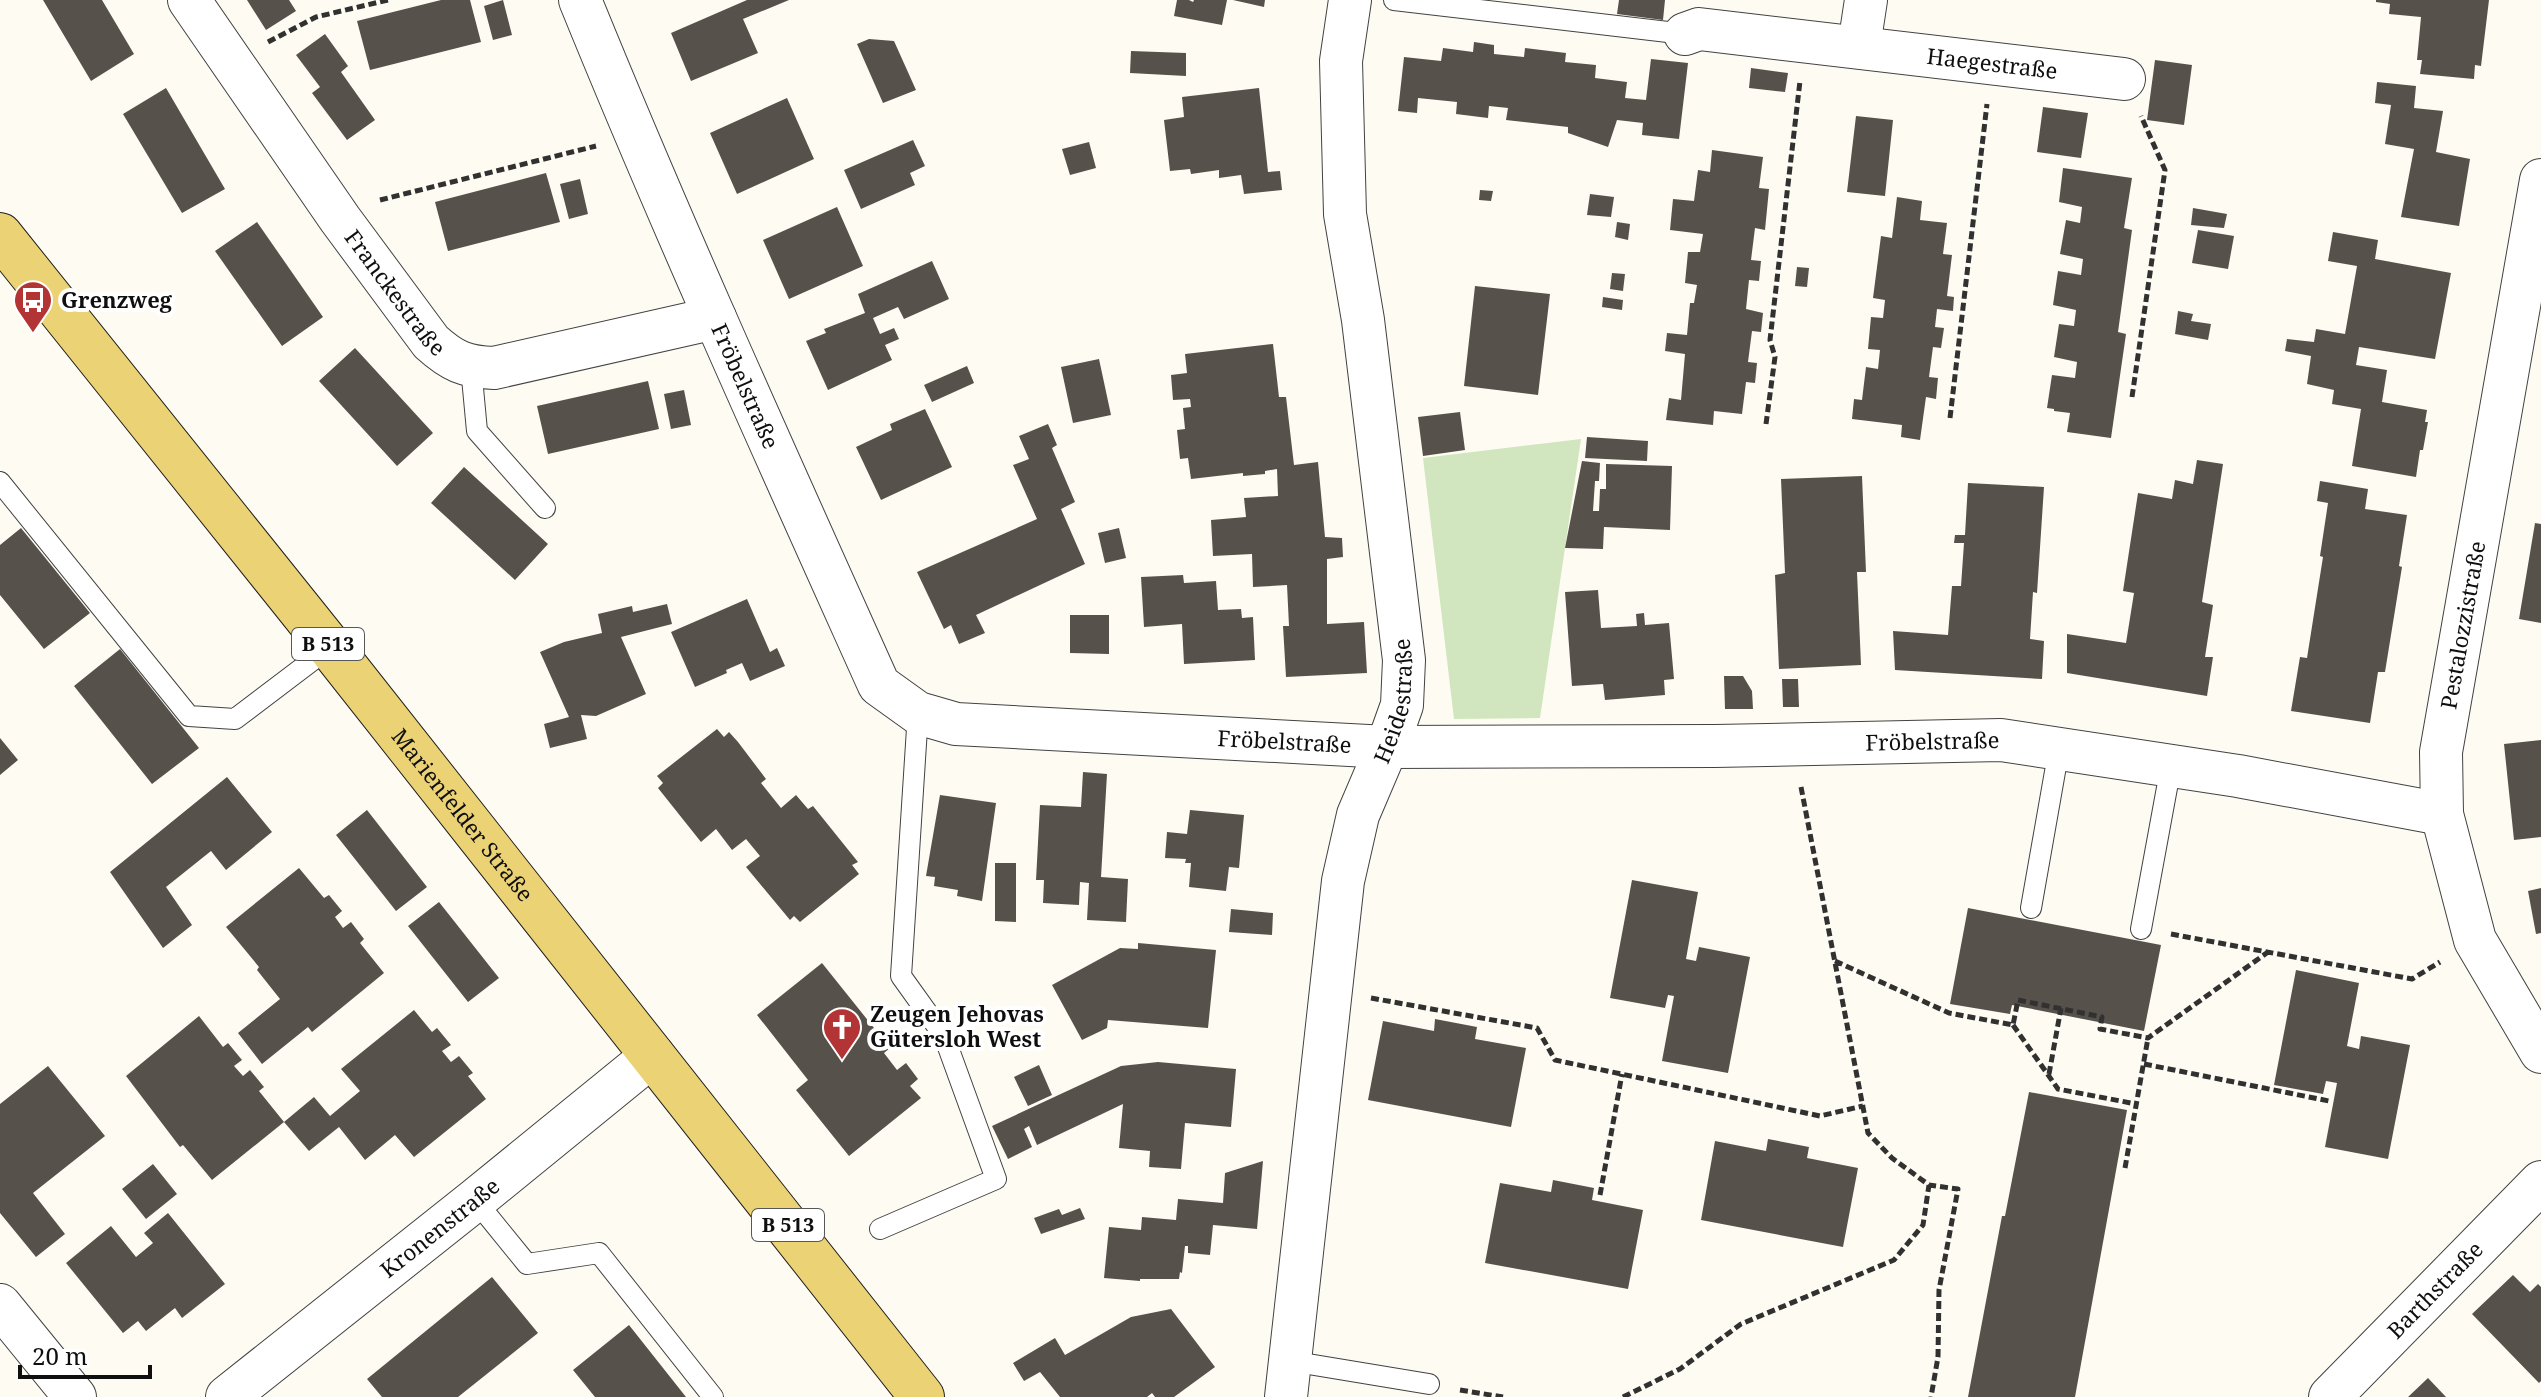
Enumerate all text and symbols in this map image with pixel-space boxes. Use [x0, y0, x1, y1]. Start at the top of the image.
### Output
street label: Haegestraße [1925, 40, 2059, 85]
street label: Franckestraße [339, 223, 452, 362]
bus stop icon: Grenzweg [12, 279, 54, 334]
place label: Grenzweg [61, 284, 173, 314]
street label: Fröbelstraße [705, 318, 787, 453]
street label: Pestalozzistraße [2432, 538, 2492, 711]
road number: B 513 [292, 628, 364, 660]
street label: Heidestraße [1366, 637, 1418, 768]
street label: Marienfelder Straße [386, 722, 541, 907]
street label: Fröbelstraße [1217, 722, 1352, 759]
street label: Fröbelstraße [1865, 724, 2000, 757]
place label: Zeugen Jehovas Gütersloh West [870, 998, 1044, 1053]
church icon: Zeugen Jehovas Gütersloh West [821, 1006, 863, 1061]
street label: Kronenstraße [373, 1170, 505, 1284]
road number: B 513 [752, 1209, 824, 1241]
street label: Barthstraße [2380, 1234, 2489, 1344]
scale bar [20, 1329, 150, 1379]
text: 20 m [32, 1339, 88, 1372]

